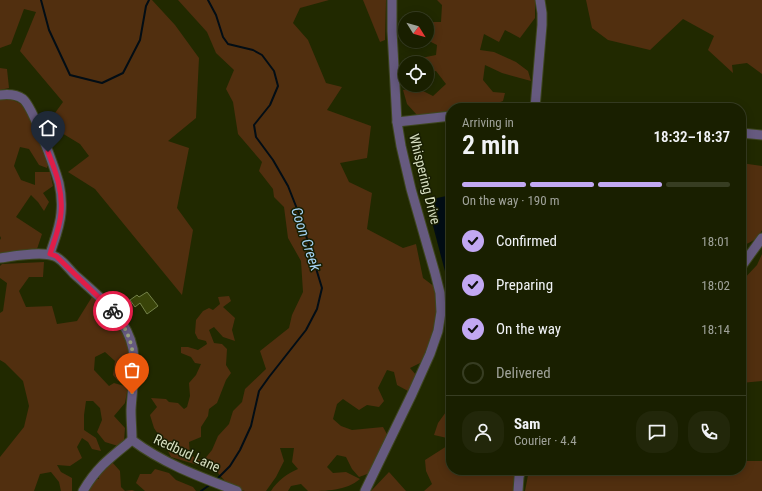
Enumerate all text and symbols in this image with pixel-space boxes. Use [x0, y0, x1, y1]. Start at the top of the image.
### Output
north arrow [398, 12, 434, 48]
map controls [398, 12, 434, 92]
button: locate [398, 56, 434, 92]
pin [31, 111, 65, 152]
text: Arriving in [462, 115, 514, 130]
icon: home [37, 117, 59, 139]
text: 18:32–18:37 [653, 128, 730, 146]
text: 2 min [462, 130, 520, 160]
street label: Whispering Drive [406, 132, 444, 226]
text: On the way · 190 m [462, 193, 559, 208]
water label: Coon Creek [287, 205, 325, 274]
icon: check [462, 230, 484, 252]
text: Confirmed [496, 232, 557, 250]
text: 18:01 [701, 234, 730, 249]
icon: check [462, 274, 484, 296]
text: Preparing [496, 276, 553, 294]
text: 18:02 [701, 278, 730, 293]
courier [93, 291, 133, 331]
icon: bike [102, 300, 124, 322]
icon: check [462, 318, 484, 340]
text: On the way [496, 320, 561, 338]
text: 18:14 [701, 322, 730, 337]
pin [115, 353, 149, 394]
icon: bag [121, 359, 143, 381]
text: Delivered [496, 364, 551, 382]
button: person [462, 411, 504, 453]
button: chat [636, 411, 678, 453]
button: phone [688, 411, 730, 453]
text: Sam [514, 415, 540, 433]
street label: Redbud Lane [151, 431, 223, 476]
text: Courier · 4.4 [514, 433, 577, 448]

